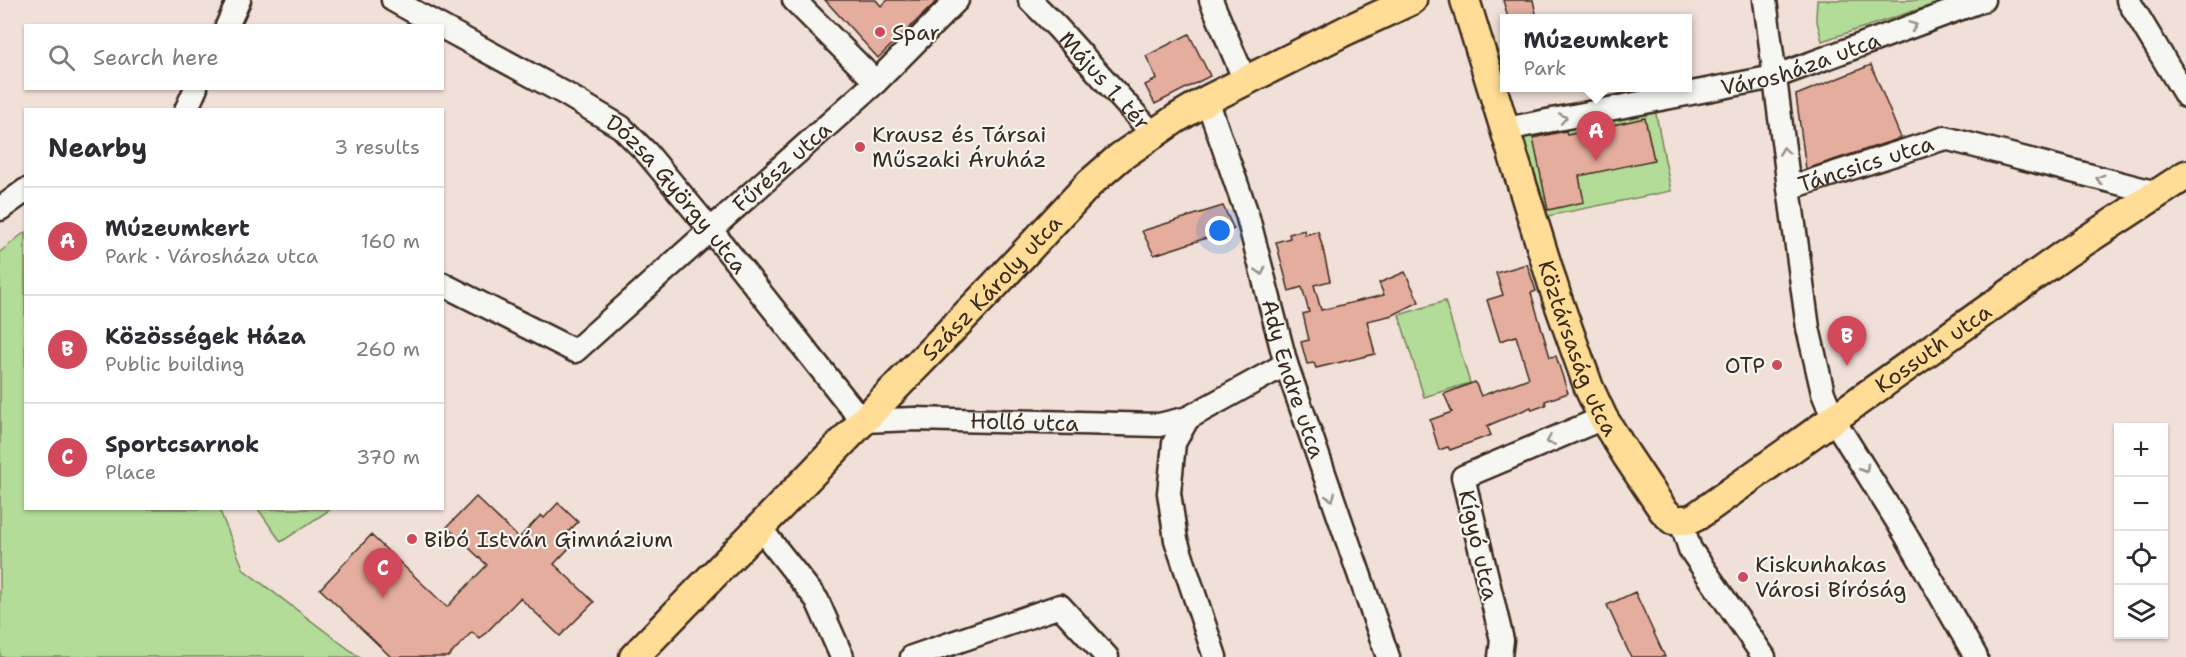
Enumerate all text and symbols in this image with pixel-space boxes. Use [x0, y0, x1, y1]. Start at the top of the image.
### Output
popup [1500, 14, 1692, 92]
place label: Spar [892, 18, 940, 47]
one-way arrow [1907, 20, 1918, 33]
search box [24, 24, 444, 90]
marker: Spar [873, 25, 887, 39]
street label: Május 1. tér [1053, 25, 1157, 136]
street label: Városháza utca [1718, 25, 1885, 102]
text: Múzeumkert [1524, 26, 1668, 55]
icon: search [45, 41, 78, 74]
text: Search here [93, 43, 219, 72]
text: Park [1524, 55, 1567, 81]
street label: Dózsa György utca [601, 108, 754, 280]
one-way arrow [1558, 112, 1568, 125]
pin: A [1576, 112, 1616, 161]
street label: Fűrész utca [726, 115, 838, 219]
place label: Krausz és Társai Műszaki Áruház [872, 120, 1046, 174]
street label: Táncsics utca [1794, 129, 1937, 199]
text: Nearby [48, 130, 147, 165]
text: 3 results [334, 134, 420, 160]
marker: Krausz és Társai Műszaki Áruház [853, 140, 867, 154]
one-way arrow [1778, 146, 1791, 155]
one-way arrow [2095, 174, 2105, 187]
street label: Szász Károly utca [915, 208, 1068, 367]
text: Múzeumkert [105, 214, 250, 243]
your location [1205, 216, 1234, 245]
text: A [60, 228, 75, 254]
text: 160 m [361, 228, 420, 254]
text: Park · Városháza utca [105, 243, 318, 269]
street label: Köztársaság utca [1531, 257, 1625, 442]
one-way arrow [1254, 266, 1267, 276]
street label: Ady Endre utca [1255, 296, 1332, 463]
street label: Kossuth utca [1869, 297, 1997, 400]
pin: B [1828, 316, 1866, 366]
text: Közösségek Háza [105, 322, 306, 351]
text: B [61, 336, 74, 362]
text: 260 m [355, 336, 420, 362]
text: Public building [105, 351, 244, 377]
place label: OTP [1725, 351, 1765, 380]
marker: OTP [1770, 358, 1784, 372]
street label: Holló utca [970, 406, 1080, 438]
map controls [2114, 423, 2168, 639]
button: + [2114, 423, 2168, 477]
text: Sportcsarnok [105, 430, 259, 459]
one-way arrow [1545, 433, 1556, 445]
text: C [61, 444, 74, 470]
text: 370 m [356, 444, 420, 470]
text: Place [105, 459, 156, 485]
one-way arrow [1858, 463, 1870, 473]
button: − [2114, 477, 2168, 531]
street label: Kígyó utca [1452, 487, 1505, 603]
one-way arrow [1323, 491, 1336, 502]
place label: Bibó István Gimnázium [424, 525, 673, 554]
button: locate [2114, 531, 2168, 585]
marker: Bibó István Gimnázium [405, 532, 419, 546]
pin: C [364, 548, 403, 598]
place label: Kiskunhakas Városi Bíróság [1755, 550, 1906, 604]
marker: Kiskunhakas Városi Bíróság [1736, 570, 1750, 584]
button: layers [2114, 585, 2168, 639]

